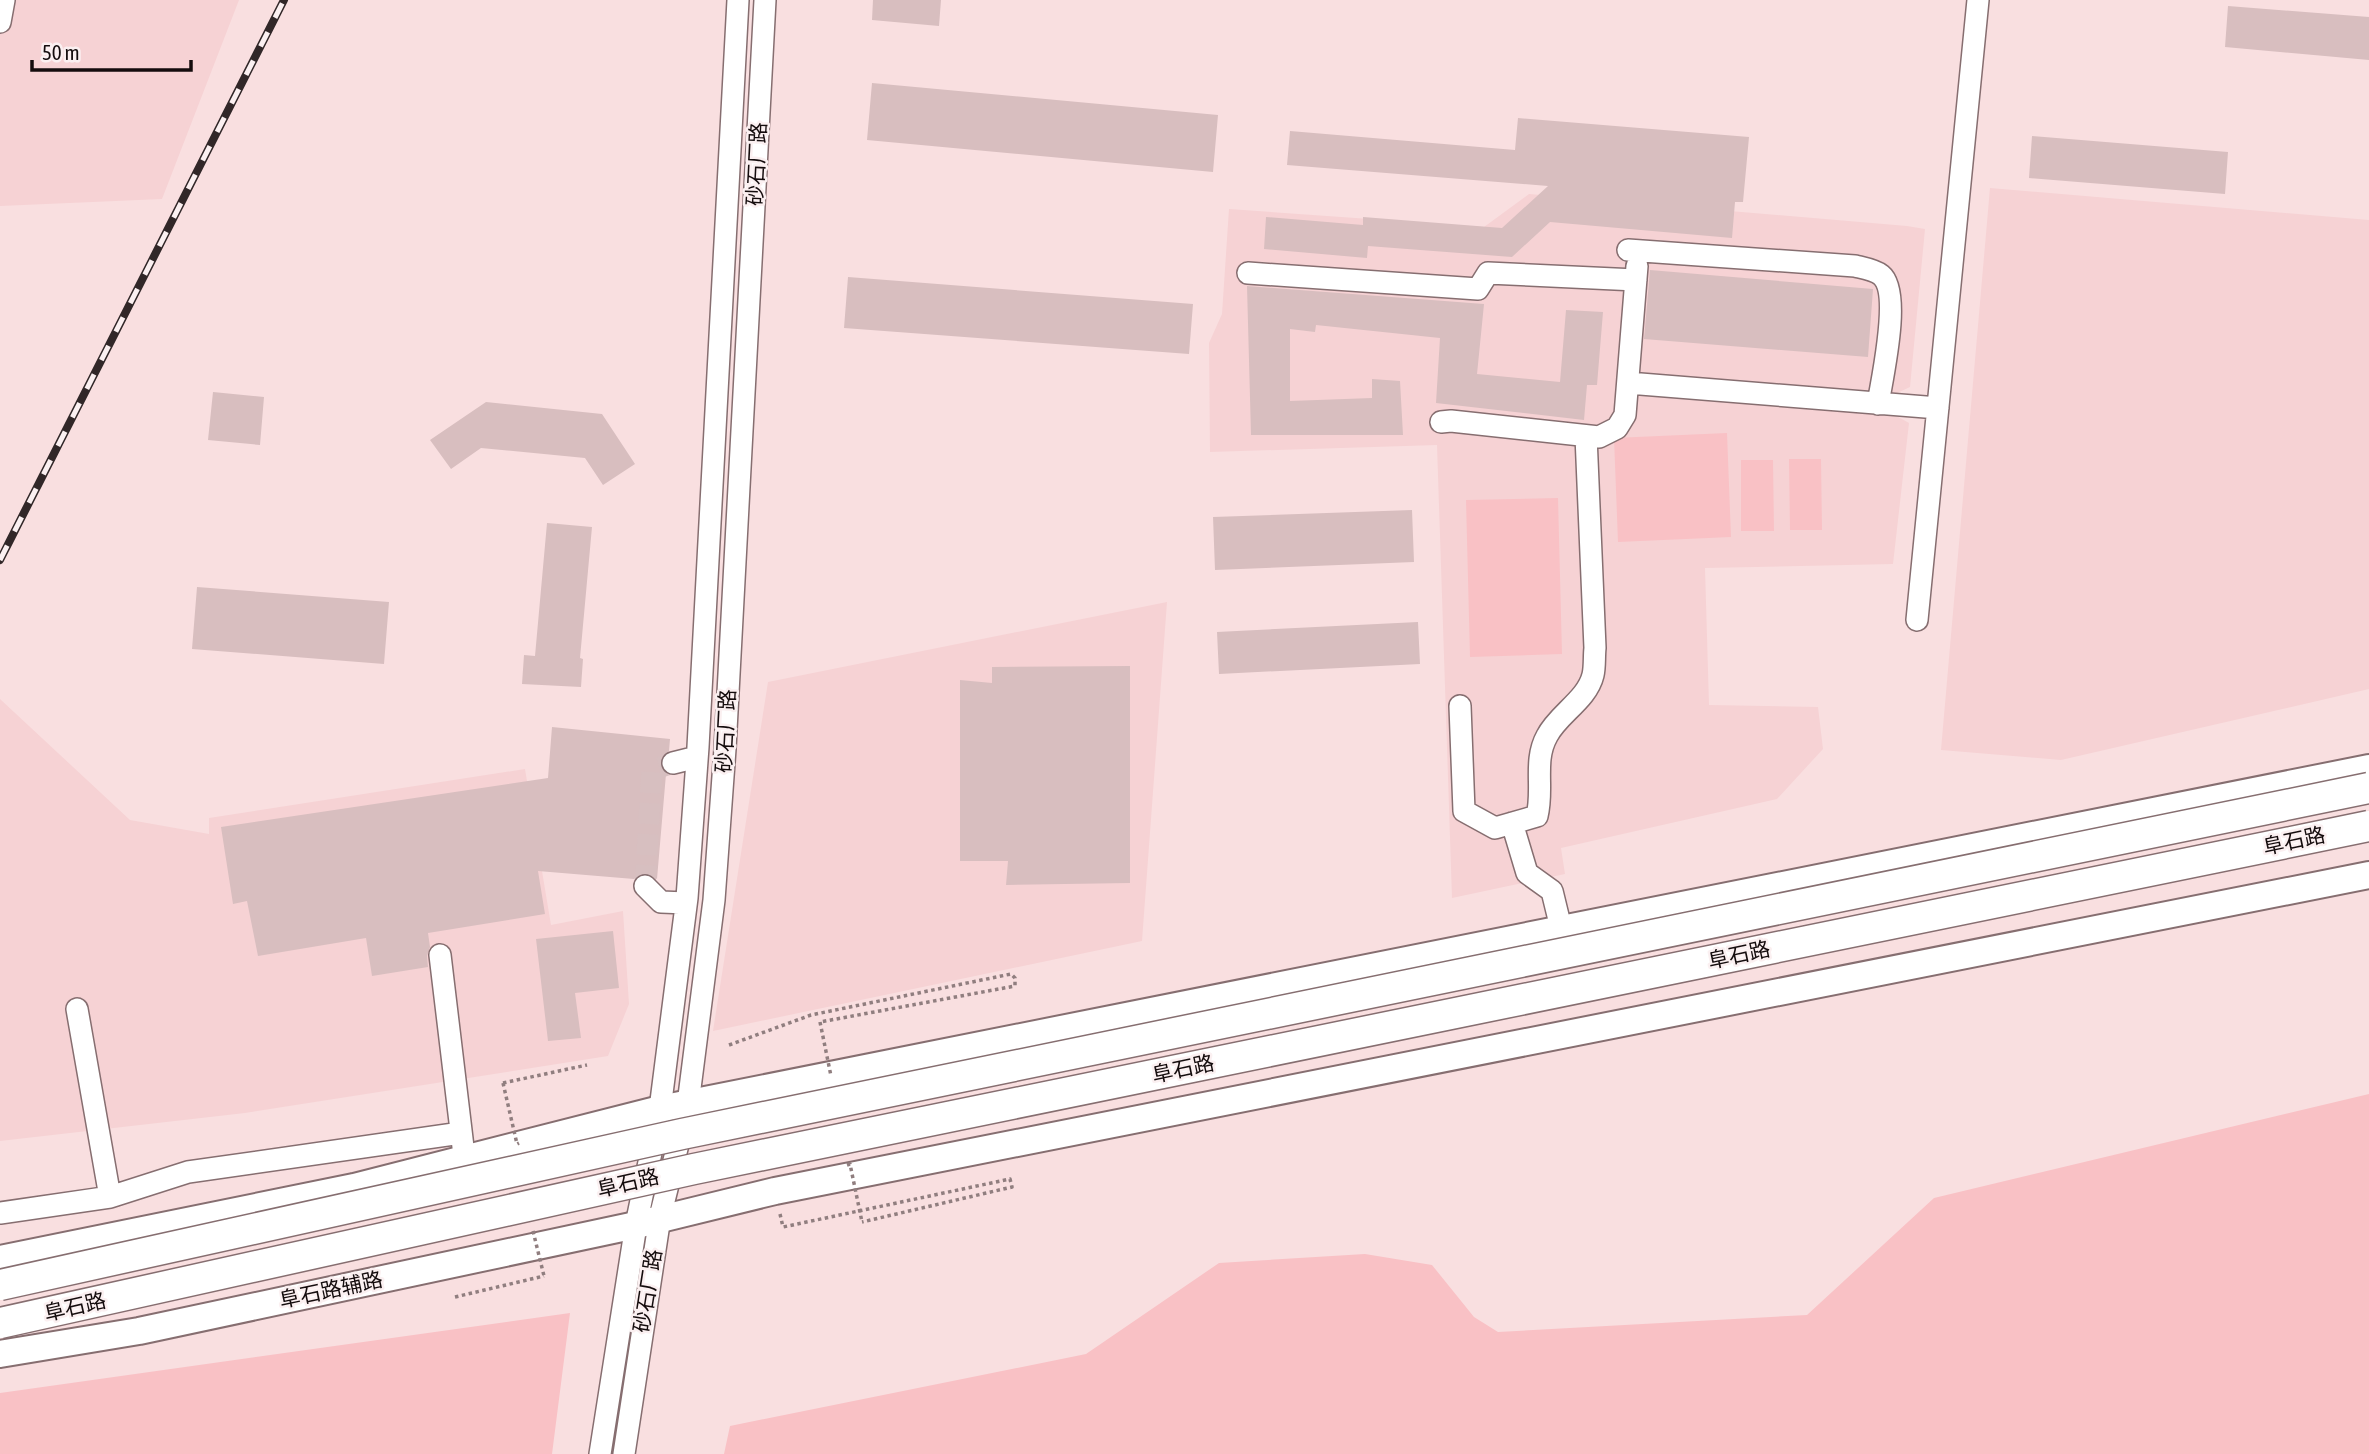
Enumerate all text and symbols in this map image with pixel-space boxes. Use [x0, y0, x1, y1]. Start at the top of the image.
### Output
scale bar [32, 28, 191, 72]
text: 50 m [42, 40, 80, 64]
street label: 砂石厂路 [742, 121, 770, 207]
street label: 砂石厂路 [711, 688, 739, 774]
street label: 阜石路 [2260, 822, 2327, 858]
street label: 阜石路 [1705, 936, 1772, 972]
street label: 阜石路 [1149, 1050, 1216, 1086]
street label: 阜石路 [594, 1163, 661, 1201]
street label: 砂石厂路 [629, 1247, 665, 1334]
street label: 阜石路辅路 [277, 1266, 385, 1312]
street label: 阜石路 [41, 1287, 108, 1325]

